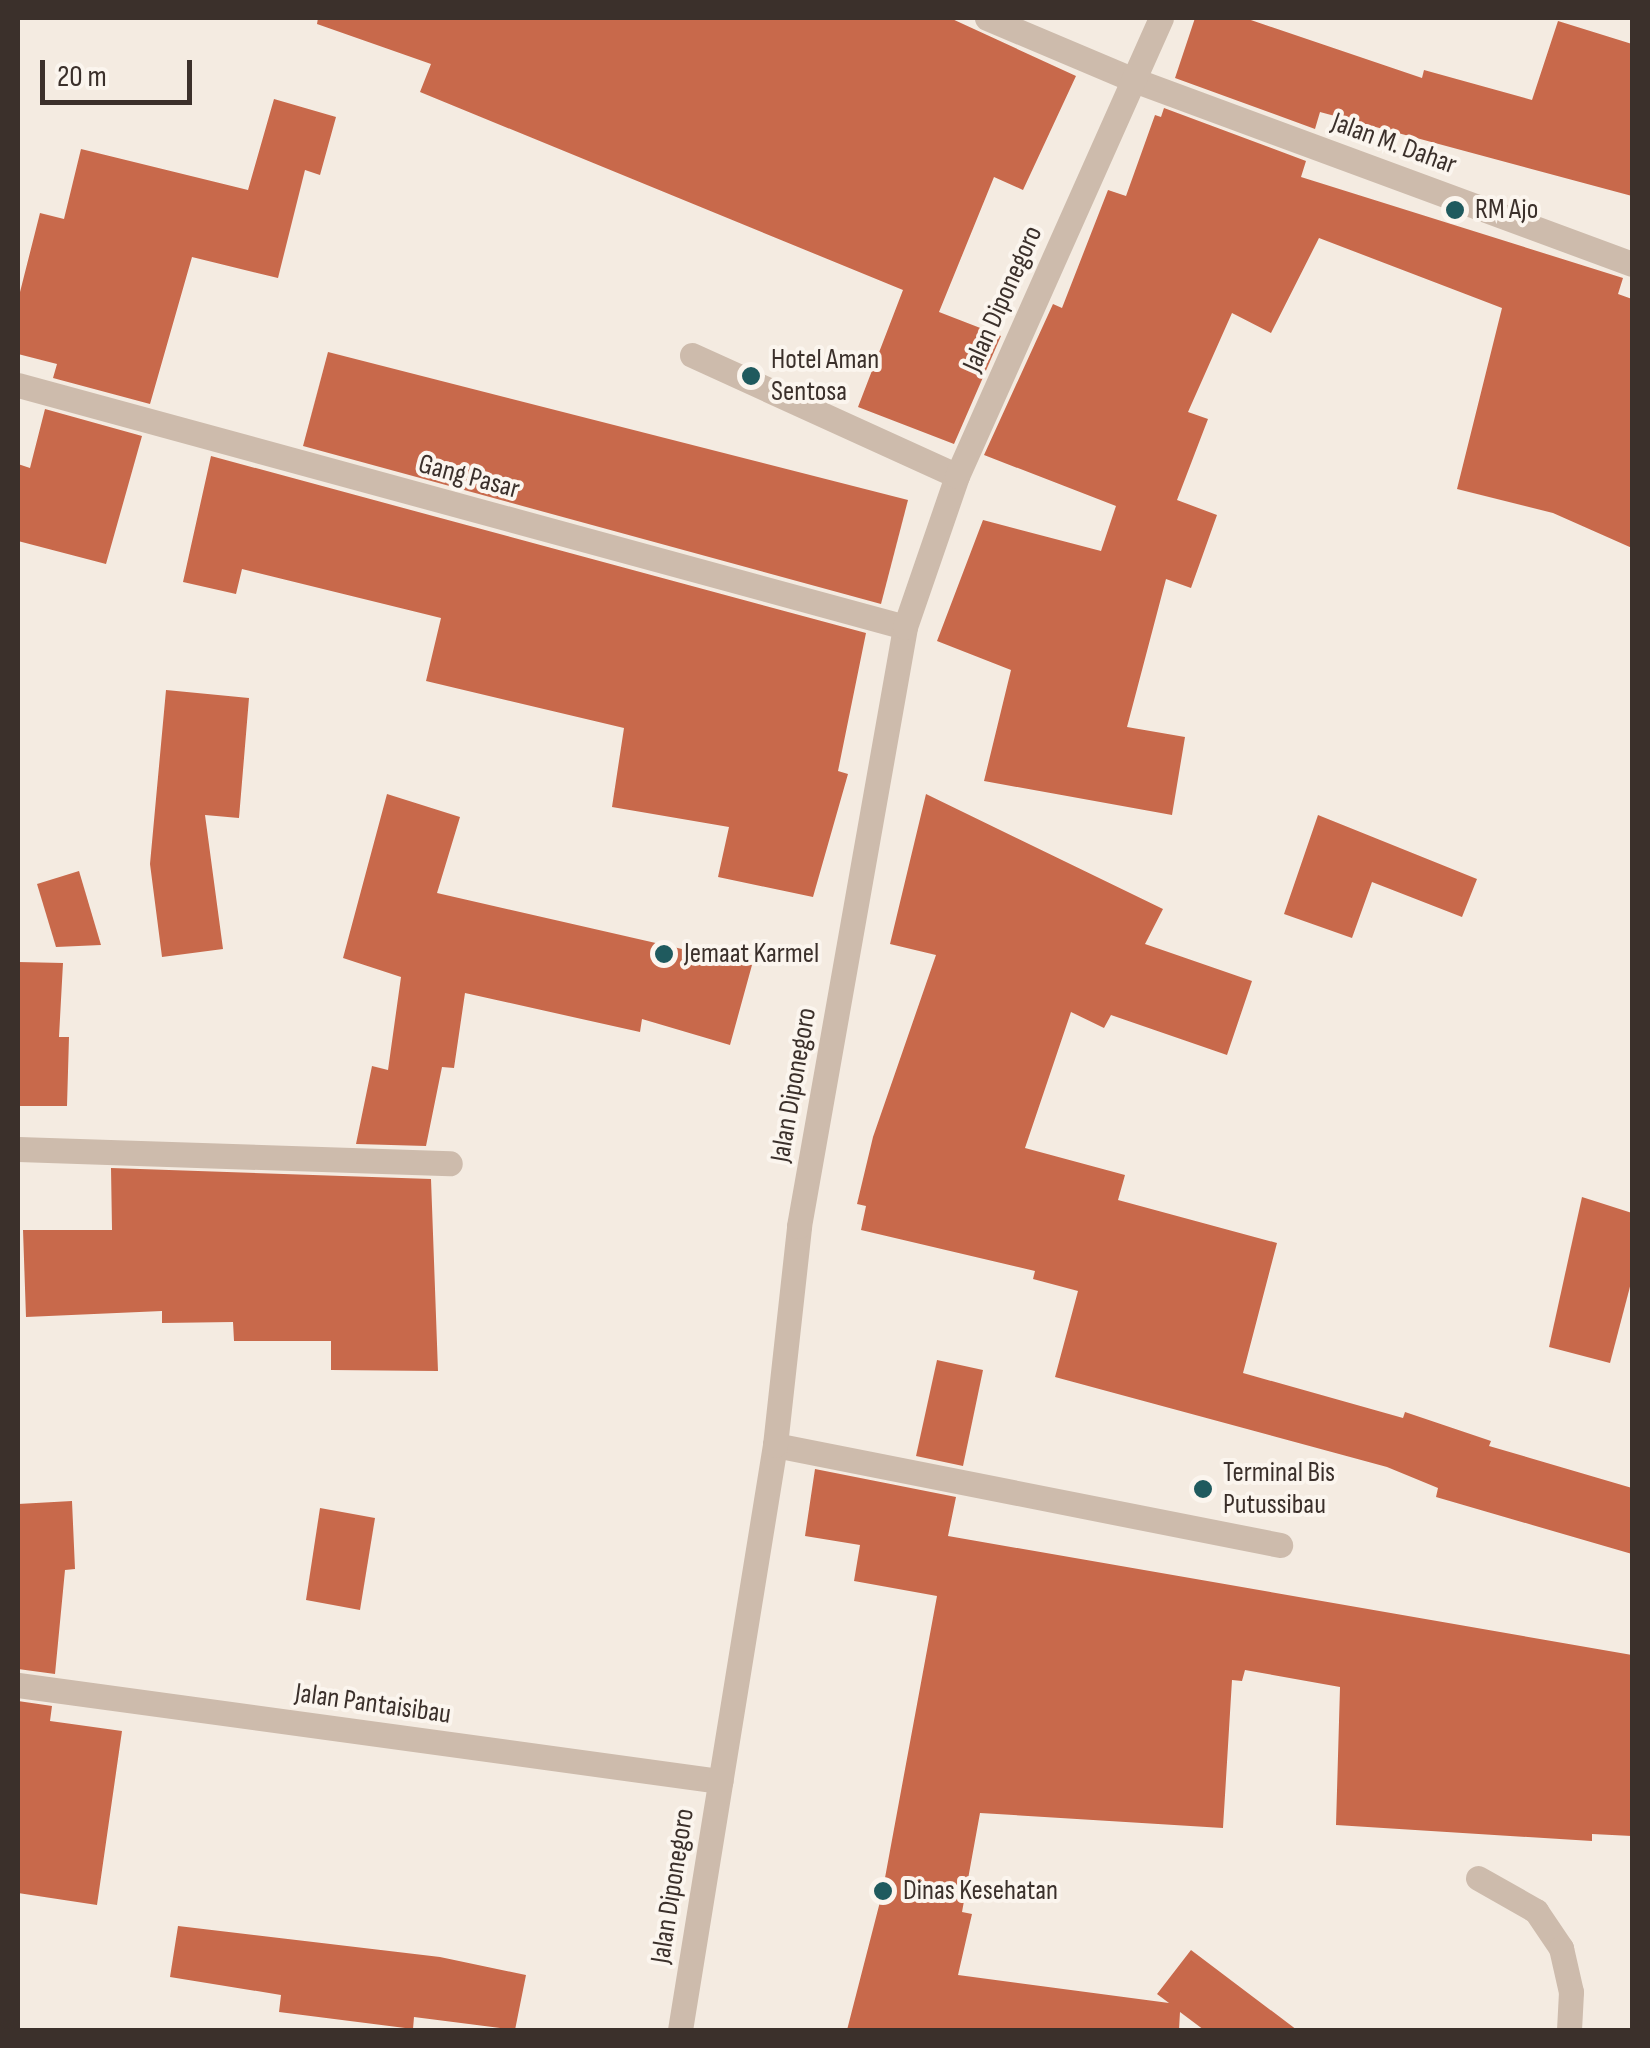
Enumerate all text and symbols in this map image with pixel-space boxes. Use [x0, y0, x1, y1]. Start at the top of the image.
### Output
scale bar [45, 40, 198, 102]
text: 20 m [57, 59, 107, 95]
street label: Jalan M. Dahar [1327, 106, 1461, 182]
place label: RM Ajo [1475, 193, 1538, 227]
marker: RM Ajo [1444, 199, 1466, 221]
street label: Jalan Diponegoro [956, 221, 1050, 377]
place label: Hotel Aman Sentosa [771, 343, 879, 409]
marker: Hotel Aman Sentosa [740, 365, 762, 387]
street label: Gang Pasar [415, 447, 523, 507]
place label: Jemaat Karmel [684, 937, 819, 971]
marker: Jemaat Karmel [653, 943, 675, 965]
street label: Jalan Diponegoro [764, 1005, 824, 1165]
place label: Terminal Bis Putussibau [1223, 1456, 1335, 1522]
marker: Terminal Bis Putussibau [1192, 1478, 1214, 1500]
street label: Jalan Pantaisibau [293, 1676, 453, 1732]
street label: Jalan Diponegoro [644, 1806, 702, 1966]
place label: Dinas Kesehatan [903, 1874, 1058, 1908]
marker: Dinas Kesehatan [872, 1880, 894, 1902]

